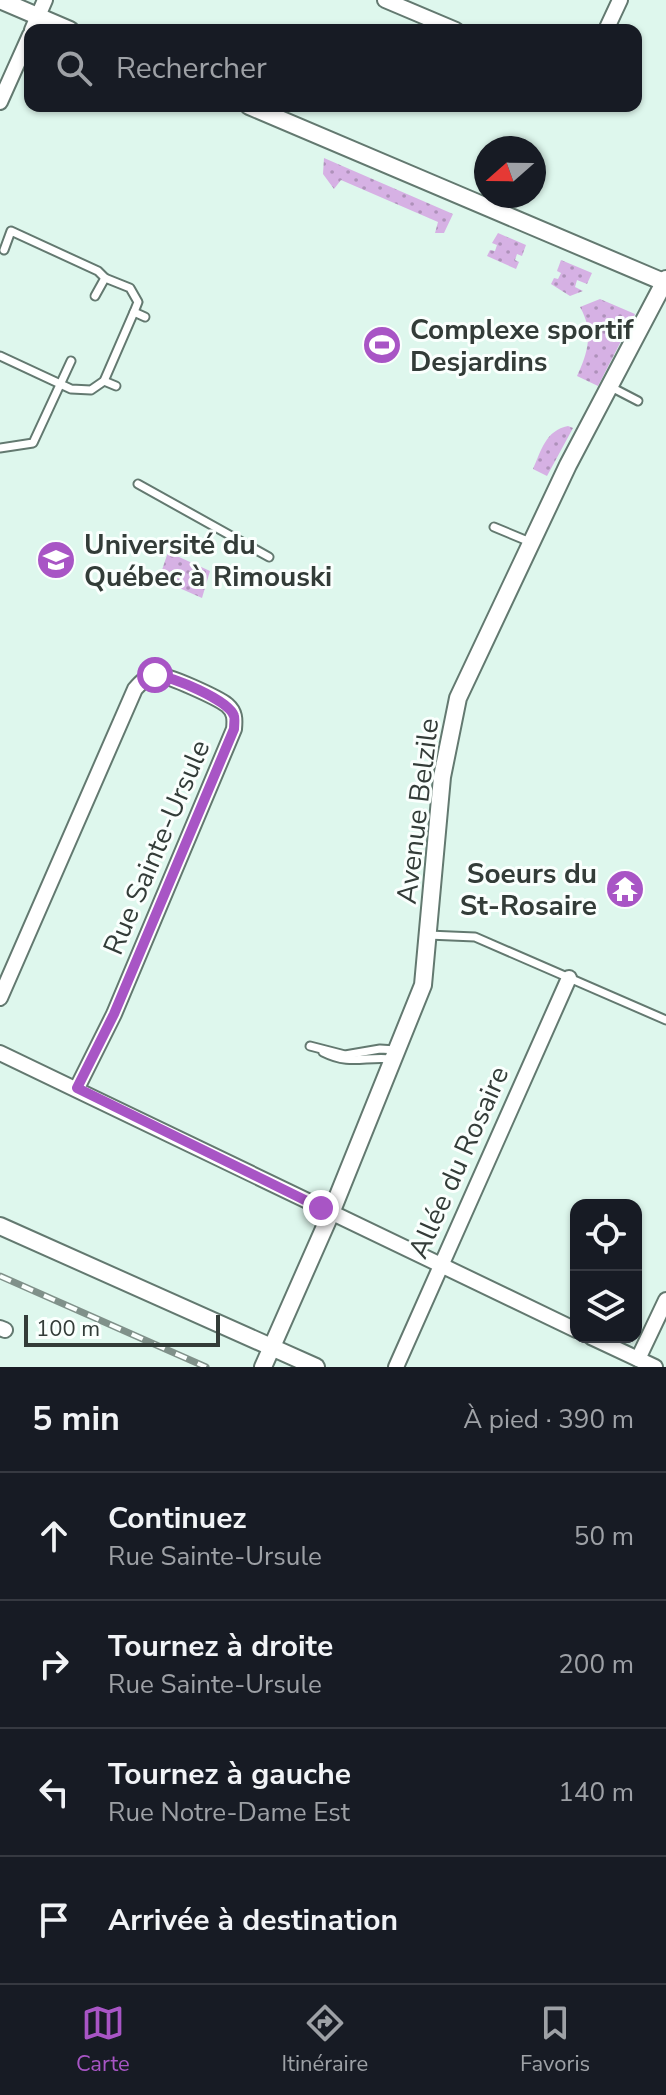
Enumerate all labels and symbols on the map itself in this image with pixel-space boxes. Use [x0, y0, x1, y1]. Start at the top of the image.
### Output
north arrow [474, 136, 546, 208]
place label: Complexe sportif Desjardins [410, 311, 634, 381]
sports icon: Complexe sportif Desjardins [361, 324, 403, 366]
place label: Université du Québec à Rimouski [84, 526, 332, 596]
school or university icon: Université du Québec à Rimouski [35, 539, 77, 581]
route start [137, 657, 173, 693]
street label: Avenue Belzile [388, 716, 448, 906]
street label: Rue Sainte-Ursule [94, 734, 219, 961]
place label: Soeurs du St-Rosaire [460, 855, 597, 925]
temple icon: Soeurs du St-Rosaire [604, 868, 646, 910]
street label: Allée du Rosaire [400, 1060, 518, 1265]
route end [303, 1190, 339, 1226]
scale bar [24, 1311, 220, 1347]

